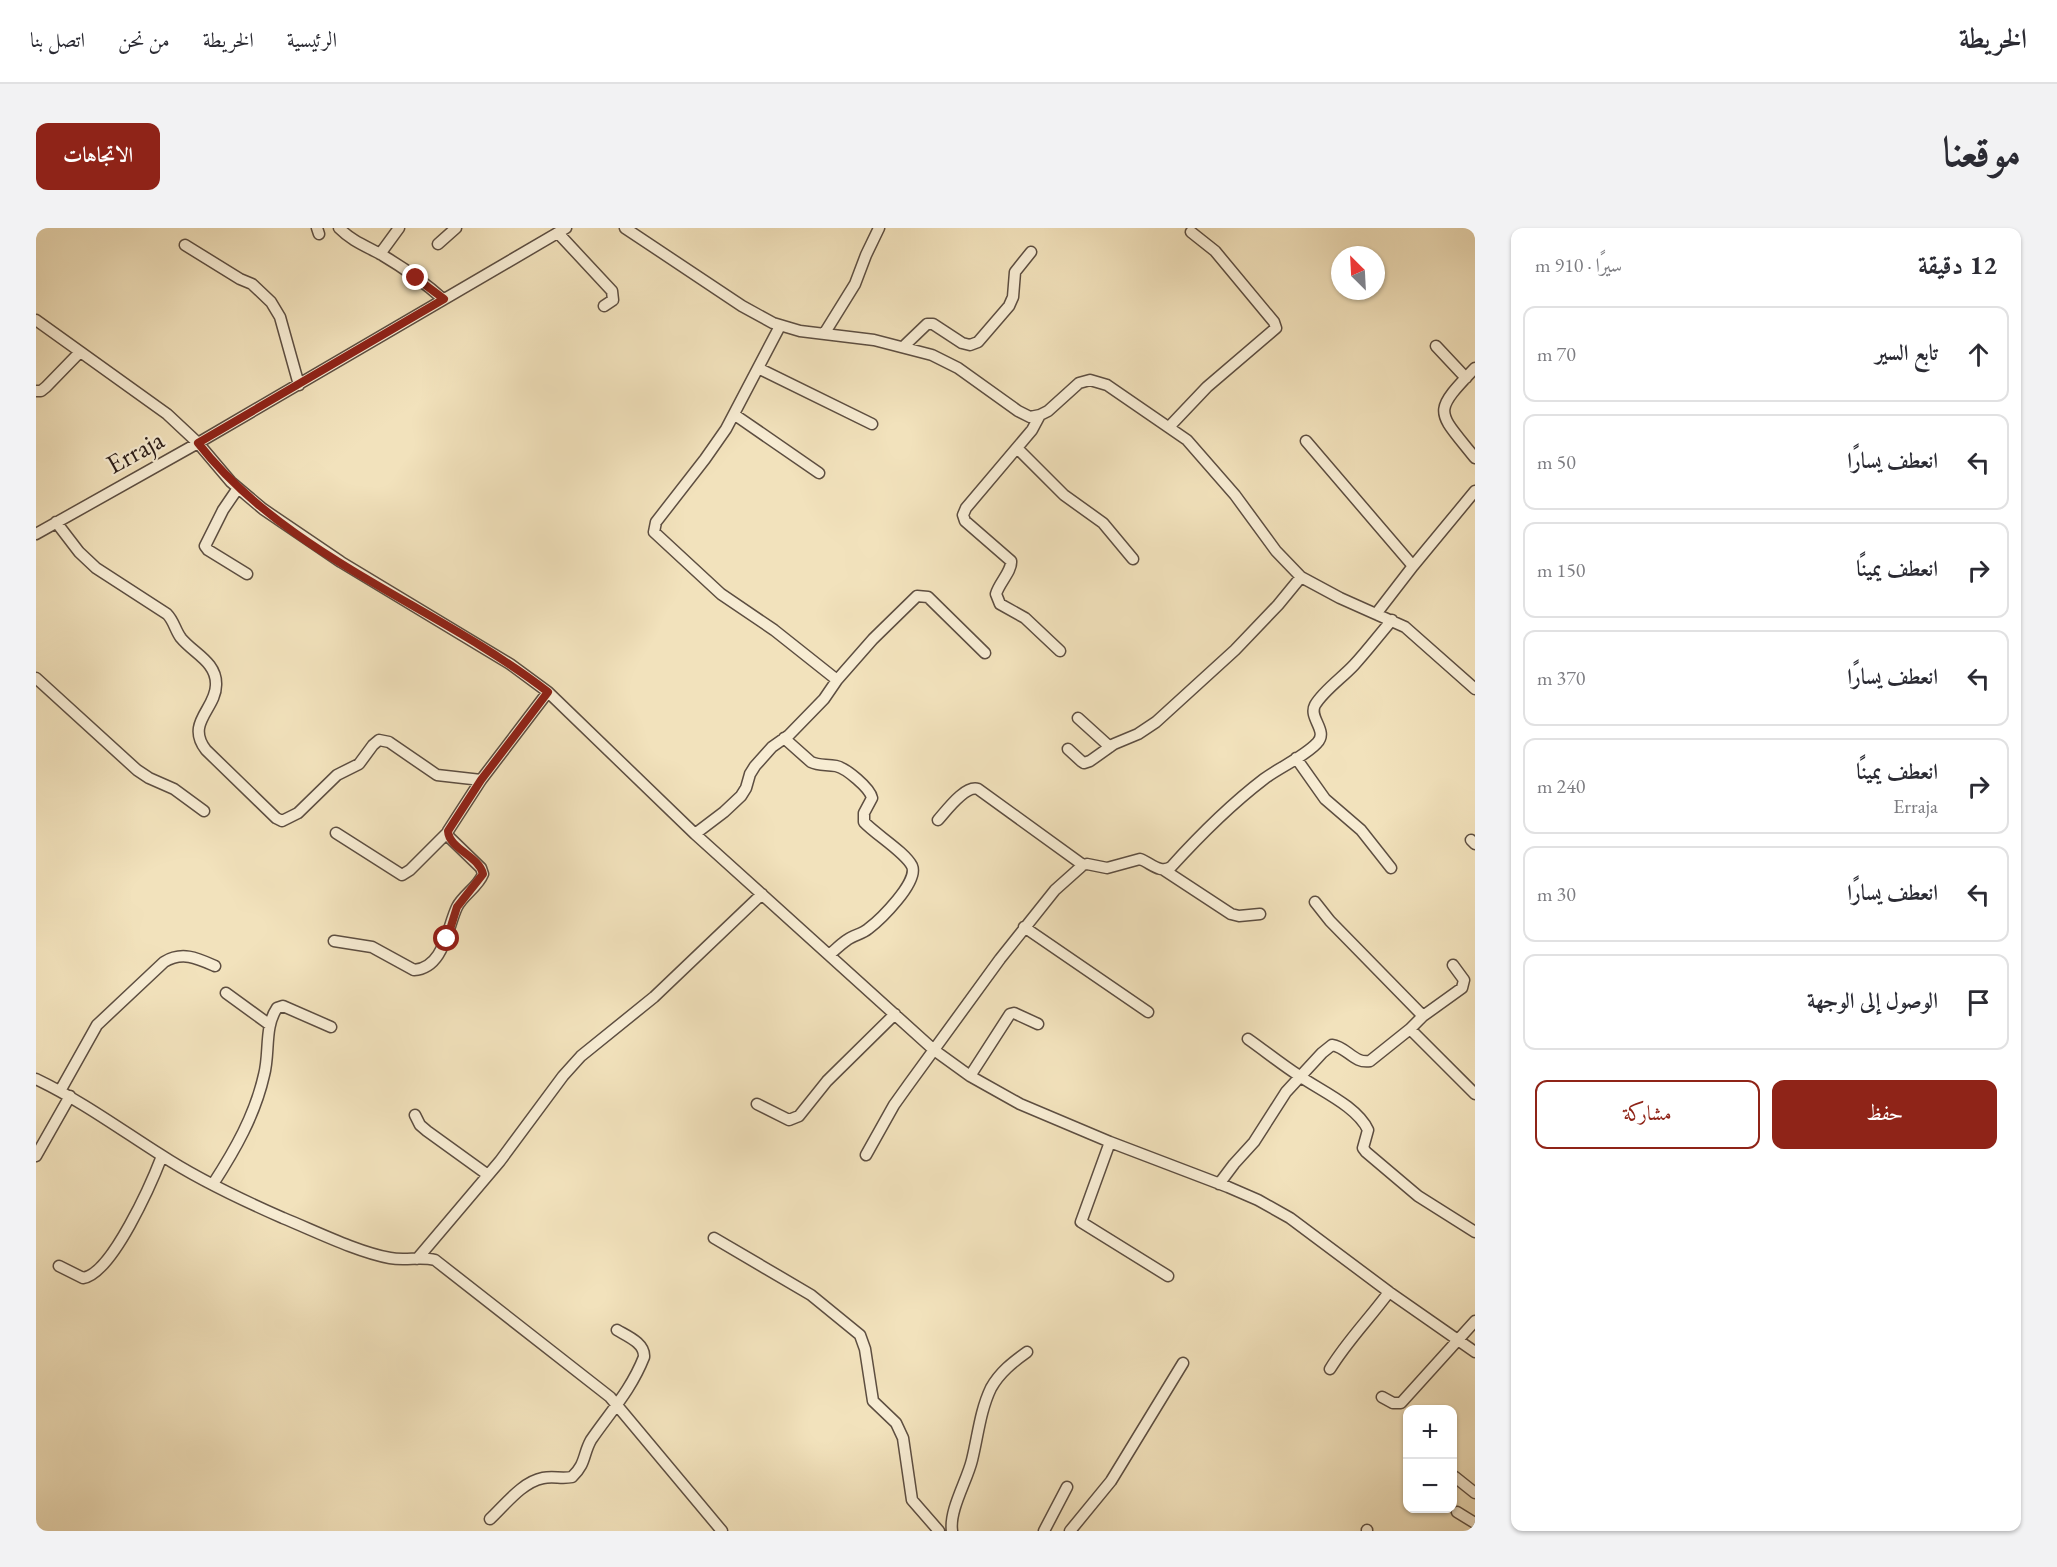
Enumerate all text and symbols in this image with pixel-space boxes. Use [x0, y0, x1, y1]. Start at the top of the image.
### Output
text: الخريطة [1959, 20, 2027, 56]
text: اتصل بنا [30, 26, 85, 53]
text: من نحن [118, 26, 170, 53]
text: الخريطة [203, 26, 254, 53]
text: الرئيسية [287, 26, 337, 53]
button: الاتجاهات [36, 123, 160, 190]
text: موقعنا [1943, 124, 2021, 179]
north arrow [1331, 246, 1385, 300]
text: 12 دقيقة [1918, 248, 1997, 282]
text: سيرًا · 910 m [1535, 252, 1622, 278]
route end [402, 264, 428, 290]
text: تابع السير [1875, 338, 1938, 367]
icon: ahead [1962, 338, 1995, 371]
text: 70 m [1537, 341, 1576, 367]
street label: Erraja [100, 421, 170, 482]
text: انعطف يسارًا [1847, 446, 1938, 475]
icon: left [1962, 446, 1995, 479]
text: 50 m [1537, 449, 1576, 475]
text: انعطف يمينًا [1856, 554, 1938, 583]
icon: right [1962, 554, 1995, 587]
text: 150 m [1537, 557, 1585, 583]
text: انعطف يسارًا [1847, 662, 1938, 691]
icon: left [1962, 662, 1995, 695]
text: 370 m [1537, 665, 1585, 691]
text: انعطف يمينًا [1856, 757, 1938, 786]
icon: right [1962, 770, 1995, 803]
text: 240 m [1537, 773, 1585, 799]
text: Erraja [1893, 793, 1938, 819]
text: انعطف يسارًا [1847, 878, 1938, 907]
icon: left [1962, 878, 1995, 911]
text: 30 m [1537, 881, 1576, 907]
route start [433, 925, 459, 951]
text: الوصول إلى الوجهة [1807, 986, 1938, 1015]
icon: arrive [1962, 986, 1995, 1019]
button: مشاركة [1535, 1080, 1760, 1149]
button: حفظ [1772, 1080, 1997, 1149]
map controls [1403, 1405, 1457, 1513]
button: + [1403, 1405, 1457, 1459]
button: − [1403, 1459, 1457, 1513]

